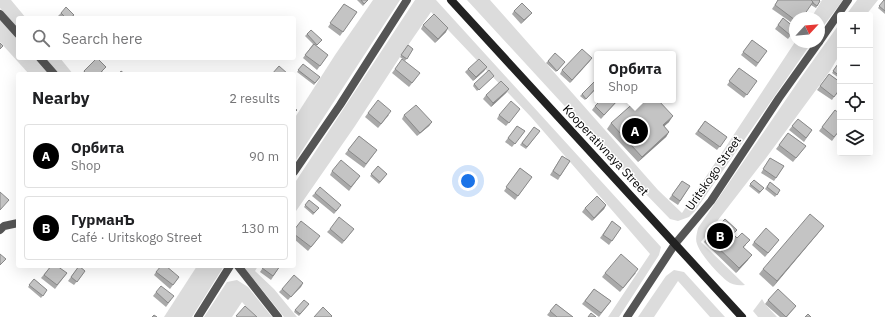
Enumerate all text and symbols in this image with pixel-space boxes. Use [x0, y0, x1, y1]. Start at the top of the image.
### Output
north arrow [789, 12, 825, 48]
map controls [837, 12, 873, 156]
button: + [837, 12, 873, 48]
search box [16, 16, 296, 60]
icon: search [30, 27, 52, 49]
text: Search here [62, 29, 142, 48]
button: − [837, 48, 873, 84]
popup [594, 51, 676, 103]
text: Орбита [608, 59, 662, 78]
text: Shop [608, 78, 638, 95]
button: locate [837, 84, 873, 120]
text: Nearby [32, 87, 90, 109]
text: 2 results [229, 90, 280, 107]
street label: Kooperativnaya Street [560, 101, 652, 199]
pin: A [622, 116, 648, 146]
button: layers [837, 120, 873, 156]
street label: Uritskogo Street [682, 133, 744, 213]
text: Орбита [71, 138, 124, 157]
text: A [42, 148, 50, 165]
text: 90 m [249, 148, 279, 165]
text: Shop [71, 157, 101, 174]
your location [458, 171, 478, 191]
text: ГурманЪ [71, 210, 135, 229]
text: B [42, 220, 50, 237]
text: 130 m [241, 220, 279, 237]
pin: B [707, 221, 733, 251]
text: Café · Uritskogo Street [71, 229, 202, 246]

